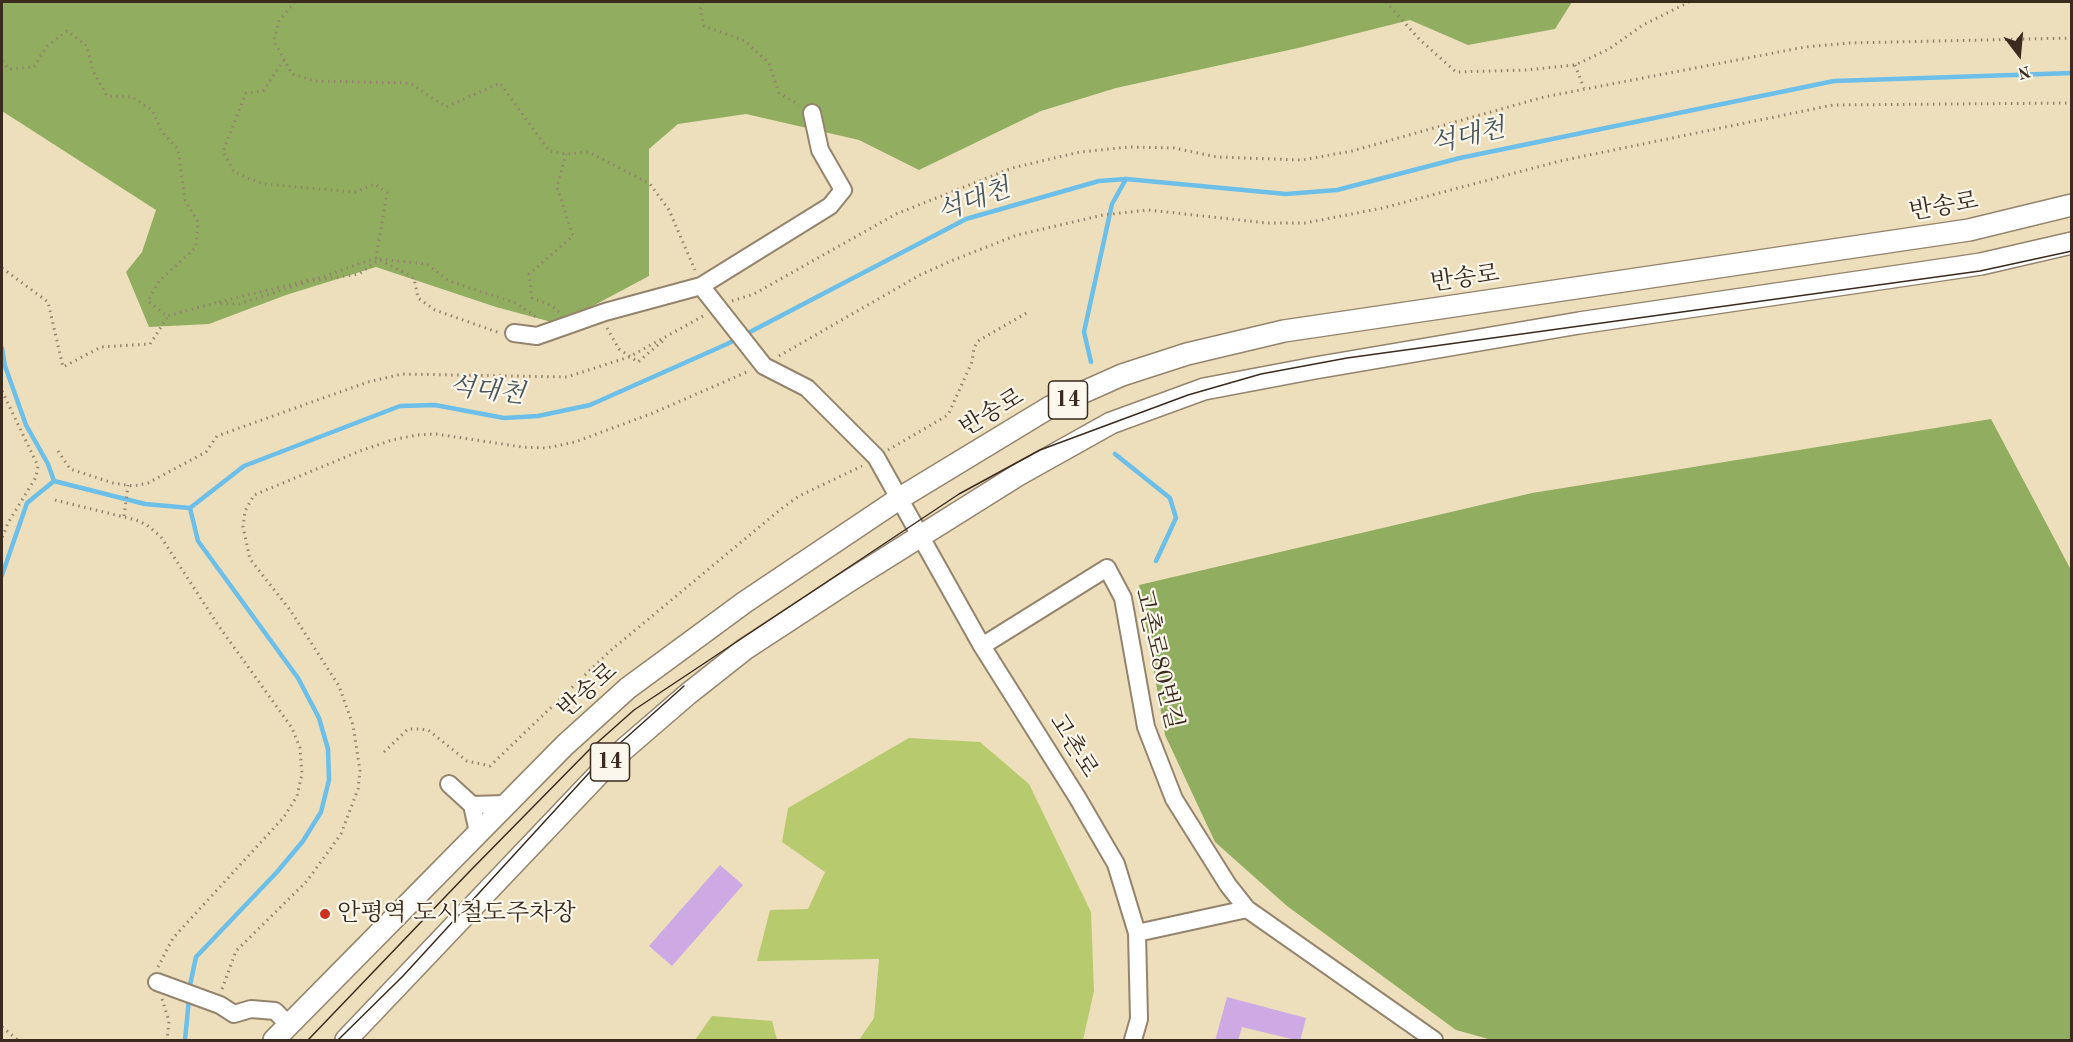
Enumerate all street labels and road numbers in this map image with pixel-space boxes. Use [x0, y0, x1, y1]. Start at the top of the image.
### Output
street label: 반송로 [1907, 187, 1981, 227]
street label: 반송로 [1429, 260, 1501, 298]
road number: 14 [1048, 381, 1088, 419]
street label: 반송로 [955, 383, 1029, 443]
street label: 고촌로80번길 [1128, 586, 1188, 732]
street label: 반송로 [552, 657, 624, 725]
street label: 고촌로 [1042, 709, 1104, 783]
road number: 14 [590, 743, 630, 781]

